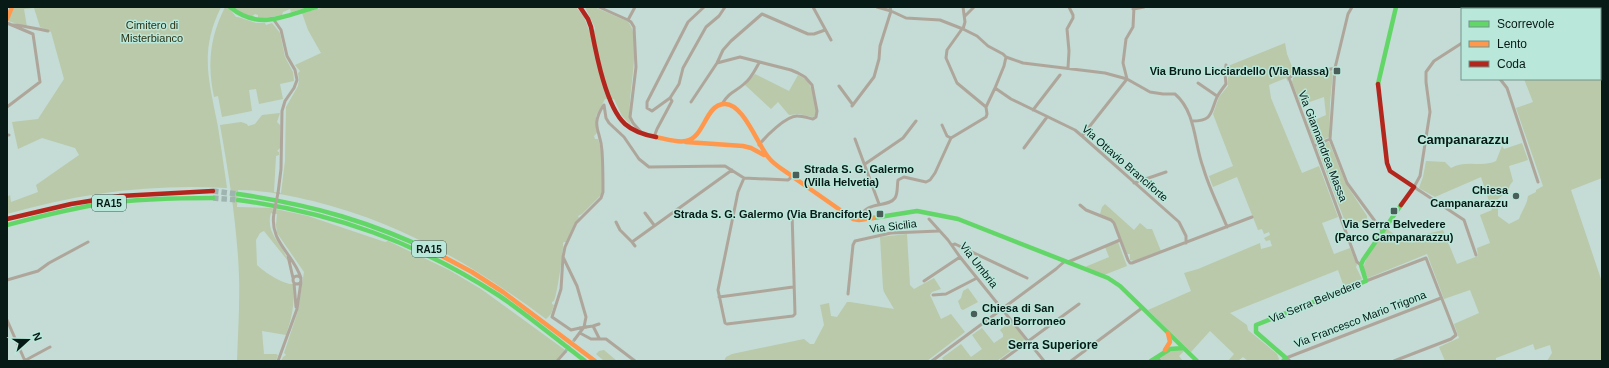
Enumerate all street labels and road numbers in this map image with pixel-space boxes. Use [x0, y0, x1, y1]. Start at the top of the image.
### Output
street label: Via Giannandrea Massa [1296, 89, 1350, 204]
street label: Via Ottavio Branciforte [1080, 122, 1170, 204]
road number: RA15 [92, 195, 126, 211]
street label: Via Sicilia [869, 217, 918, 235]
street label: Via Umbria [958, 240, 1001, 291]
road number: RA15 [412, 241, 446, 257]
street label: Via Serra Belvedere [1267, 277, 1363, 325]
street label: Via Francesco Mario Trigona [1292, 288, 1429, 350]

